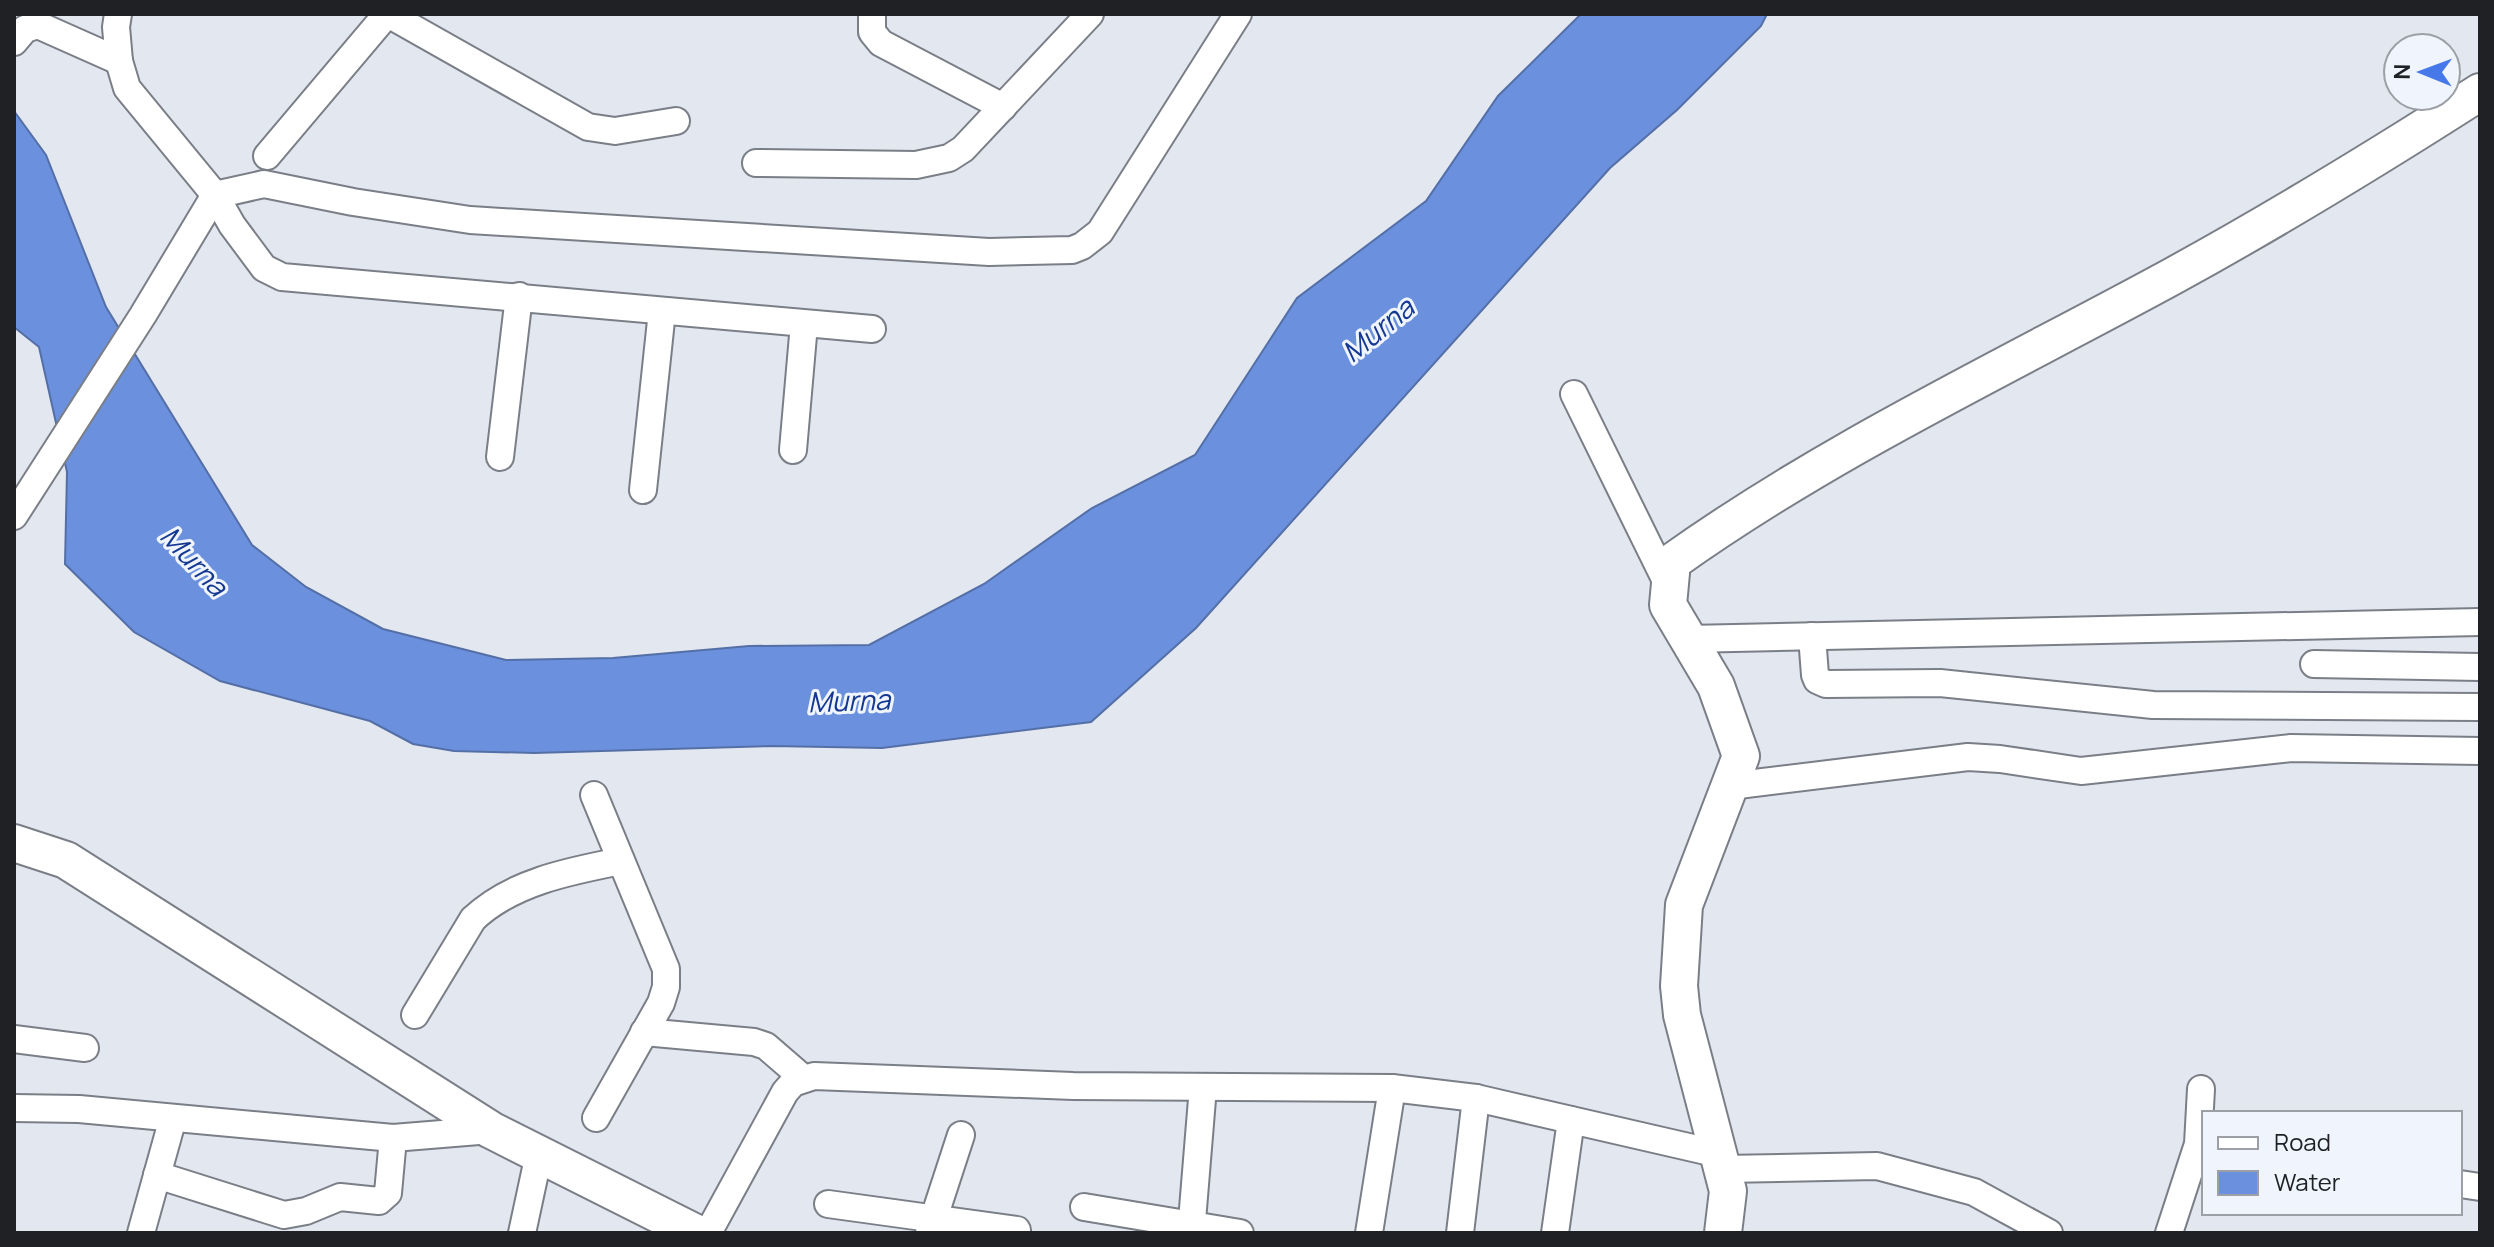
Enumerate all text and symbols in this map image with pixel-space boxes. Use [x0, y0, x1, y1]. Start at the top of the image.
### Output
north arrow [2382, 32, 2462, 112]
text: N [2387, 63, 2417, 80]
water label: Murna [1333, 288, 1422, 370]
water label: Murna [153, 517, 238, 604]
water label: Murna [807, 680, 892, 720]
legend [2202, 1111, 2462, 1215]
text: Road [2274, 1125, 2331, 1158]
text: Water [2274, 1165, 2341, 1198]

